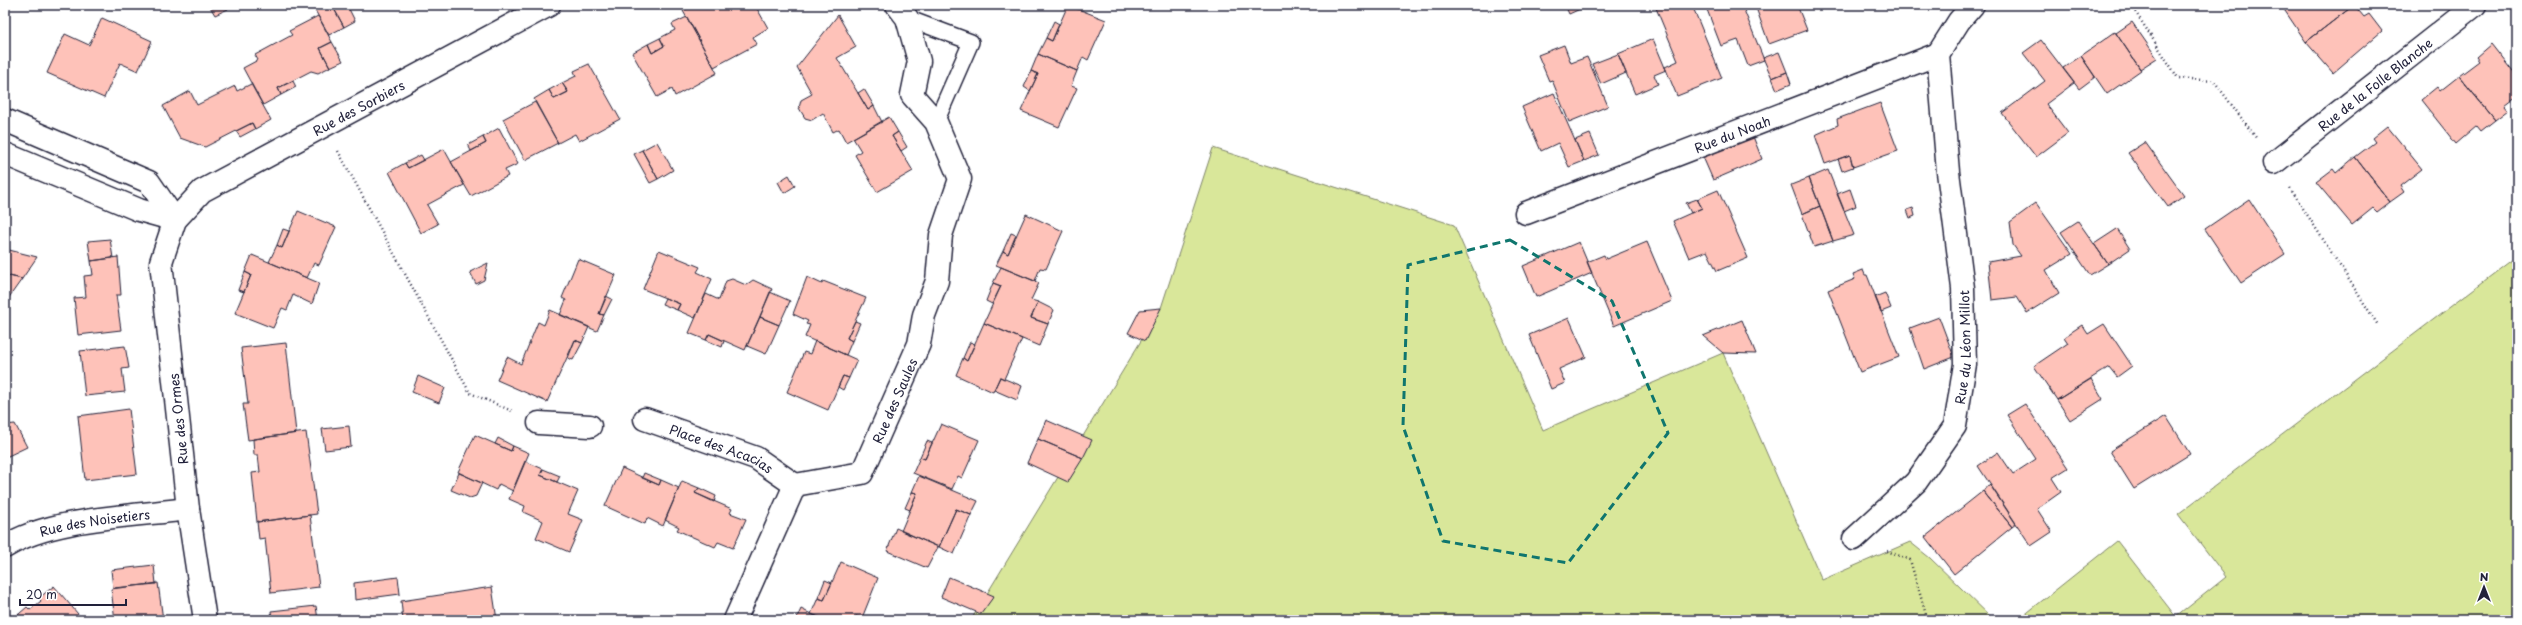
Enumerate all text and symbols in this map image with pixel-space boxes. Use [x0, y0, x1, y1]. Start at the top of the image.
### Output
street label: Rue de la Folle Blanche [2313, 33, 2436, 135]
street label: Rue des Sorbiers [309, 75, 408, 140]
street label: Rue du Noah [1691, 110, 1773, 157]
street label: Rue du Léon Millot [1949, 290, 1975, 405]
street label: Rue des Saules [867, 355, 921, 446]
street label: Rue des Ormes [164, 373, 192, 465]
street label: Place des Acacias [667, 419, 778, 477]
street label: Rue des Noisetiers [37, 504, 151, 540]
north arrow [2464, 567, 2504, 607]
text: N [2480, 568, 2489, 585]
scale bar [20, 581, 126, 607]
text: 20 m [26, 585, 57, 603]

